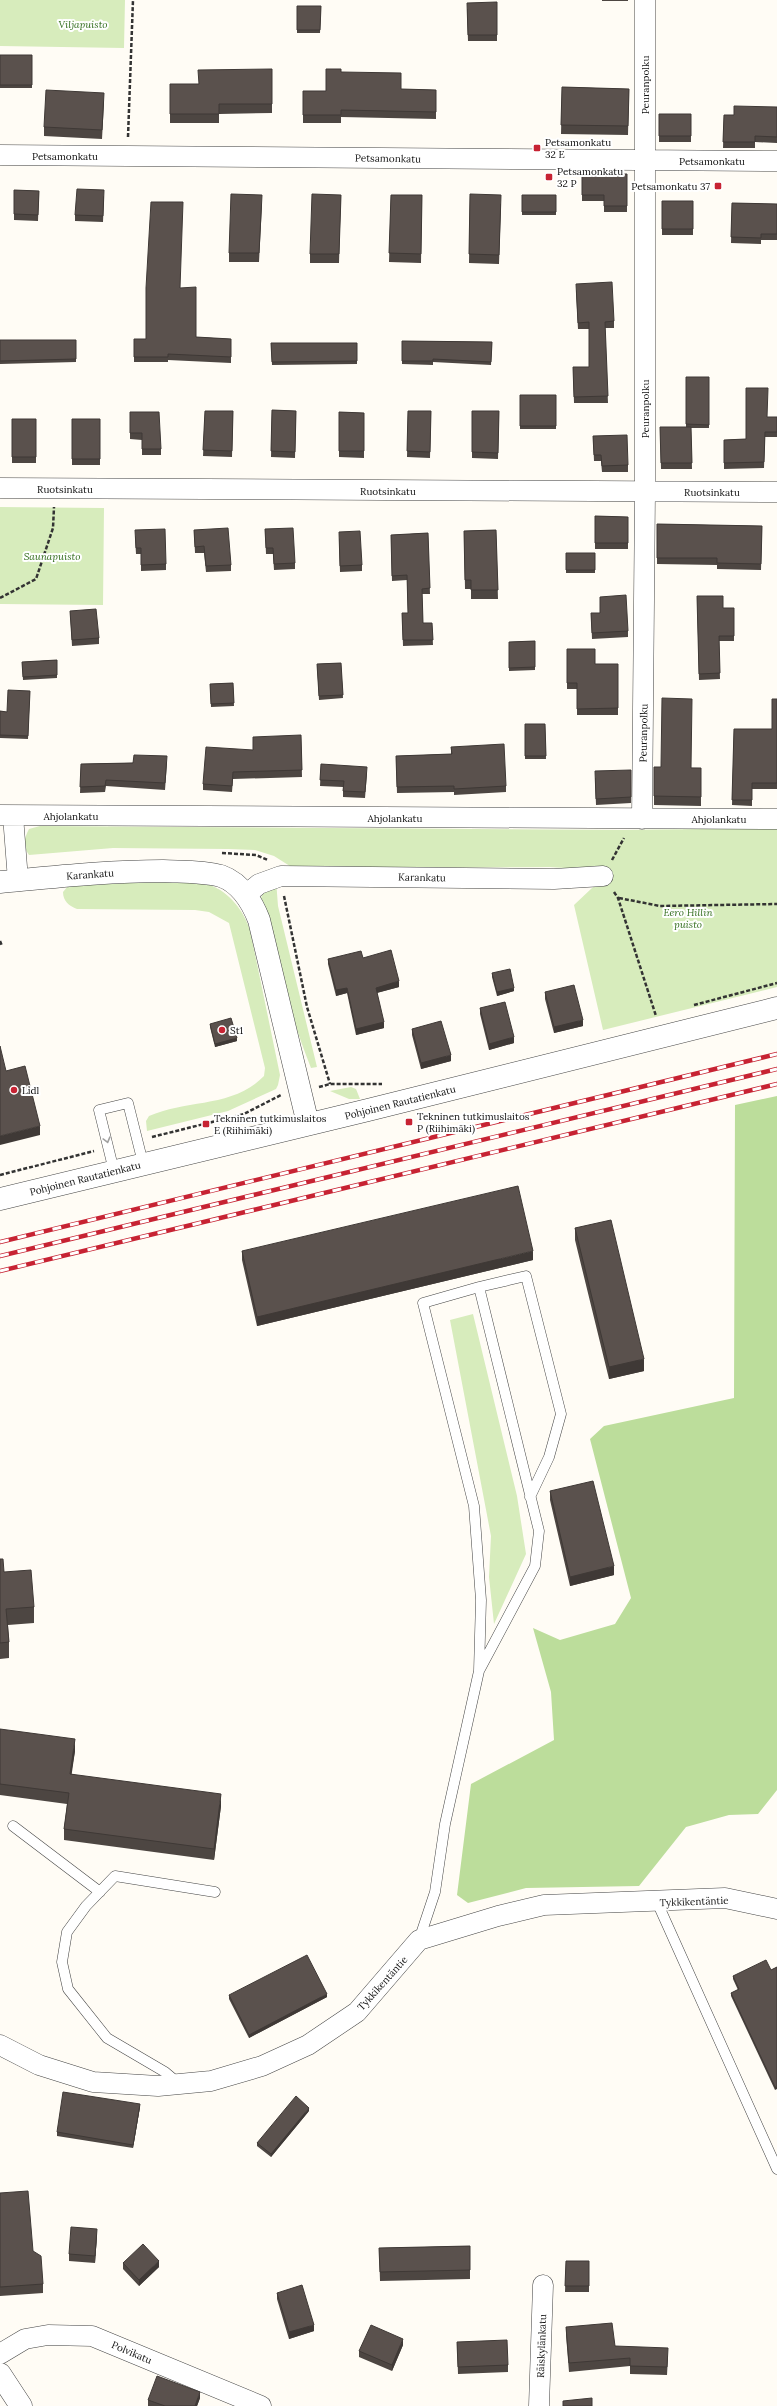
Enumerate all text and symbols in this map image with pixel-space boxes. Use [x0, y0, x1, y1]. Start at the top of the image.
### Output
park label: Viljapuisto [59, 18, 108, 31]
street label: Peuranpolku [639, 56, 652, 114]
place label: Petsamonkatu 32 E [545, 136, 611, 161]
marker: Petsamonkatu 32 E [532, 143, 542, 153]
street label: Petsamonkatu [32, 150, 98, 163]
street label: Petsamonkatu [355, 151, 421, 166]
street label: Petsamonkatu [679, 155, 745, 168]
place label: Petsamonkatu 32 P [557, 165, 623, 190]
marker: Petsamonkatu 32 P [544, 172, 554, 182]
place label: Petsamonkatu 37 [631, 180, 710, 193]
marker: Petsamonkatu 37 [713, 181, 723, 191]
street label: Peuranpolku [639, 380, 652, 438]
street label: Ruotsinkatu [37, 483, 93, 496]
street label: Ruotsinkatu [360, 485, 416, 498]
street label: Ruotsinkatu [684, 486, 740, 499]
park label: Saunapuisto [24, 550, 80, 563]
street label: Peuranpolku [636, 704, 651, 762]
street label: Ahjolankatu [43, 810, 98, 823]
street label: Ahjolankatu [367, 812, 422, 825]
street label: Ahjolankatu [691, 813, 746, 826]
street label: Karankatu [66, 866, 114, 883]
street label: Karankatu [398, 871, 446, 884]
park label: Eero Hillin puisto [663, 906, 713, 931]
place label: St1 [230, 1024, 244, 1037]
marker: St1 [217, 1025, 227, 1035]
street label: Pohjoinen Rautatienkatu [343, 1082, 457, 1123]
place label: Lidl [22, 1084, 40, 1097]
marker: Lidl [9, 1085, 19, 1095]
place label: Tekninen tutkimuslaitos P (Riihimäki) [417, 1110, 530, 1135]
place label: Tekninen tutkimuslaitos E (Riihimäki) [214, 1112, 327, 1137]
marker: Tekninen tutkimuslaitos P (Riihimäki) [404, 1117, 414, 1127]
marker: Tekninen tutkimuslaitos E (Riihimäki) [201, 1119, 211, 1129]
one-way arrow [102, 1137, 110, 1144]
street label: Pohjoinen Rautatienkatu [28, 1158, 142, 1199]
street label: Tykkikentäntie [659, 1894, 729, 1909]
street label: Tykkikentäntie [354, 1953, 411, 2013]
street label: Räiskylänkatu [534, 2314, 549, 2378]
street label: Polvikatu [110, 2338, 154, 2367]

